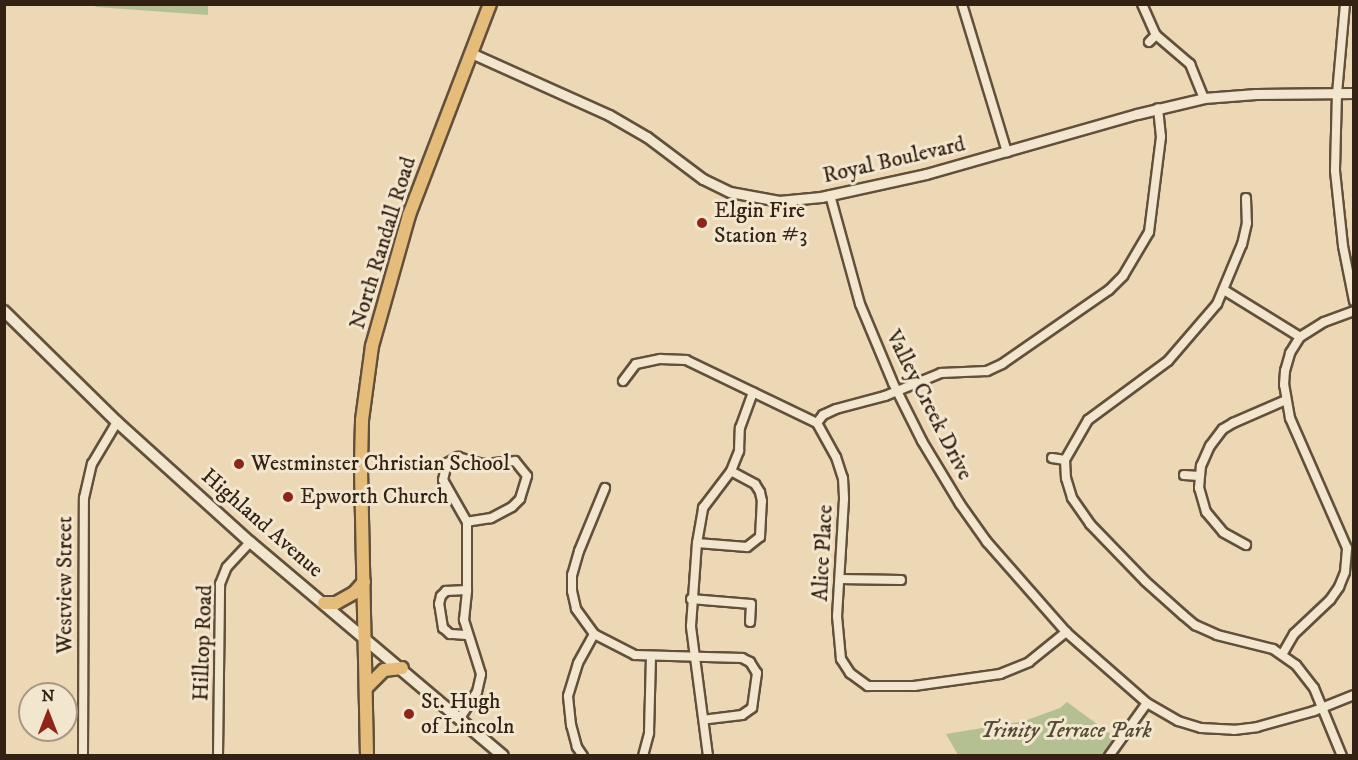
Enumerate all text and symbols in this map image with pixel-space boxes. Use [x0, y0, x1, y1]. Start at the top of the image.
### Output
street label: Royal Boulevard [820, 131, 968, 189]
street label: North Randall Road [344, 154, 422, 332]
place label: Elgin Fire Station #3 [714, 197, 807, 248]
marker: Elgin Fire Station #3 [695, 216, 709, 230]
street label: Valley Creek Drive [880, 326, 978, 484]
place label: Westminster Christian School [251, 451, 510, 477]
marker: Westminster Christian School [232, 457, 246, 471]
street label: Highland Avenue [196, 463, 328, 583]
place label: Epworth Church [300, 484, 449, 510]
marker: Epworth Church [281, 490, 295, 504]
street label: Alice Place [807, 504, 839, 602]
street label: Westview Street [52, 516, 78, 654]
street label: Hilltop Road [188, 584, 218, 702]
north arrow [18, 682, 78, 742]
text: N [41, 686, 55, 706]
place label: St. Hugh of Lincoln [421, 688, 514, 740]
marker: St. Hugh of Lincoln [402, 707, 416, 721]
park label: Trinity Terrace Park [980, 718, 1152, 744]

